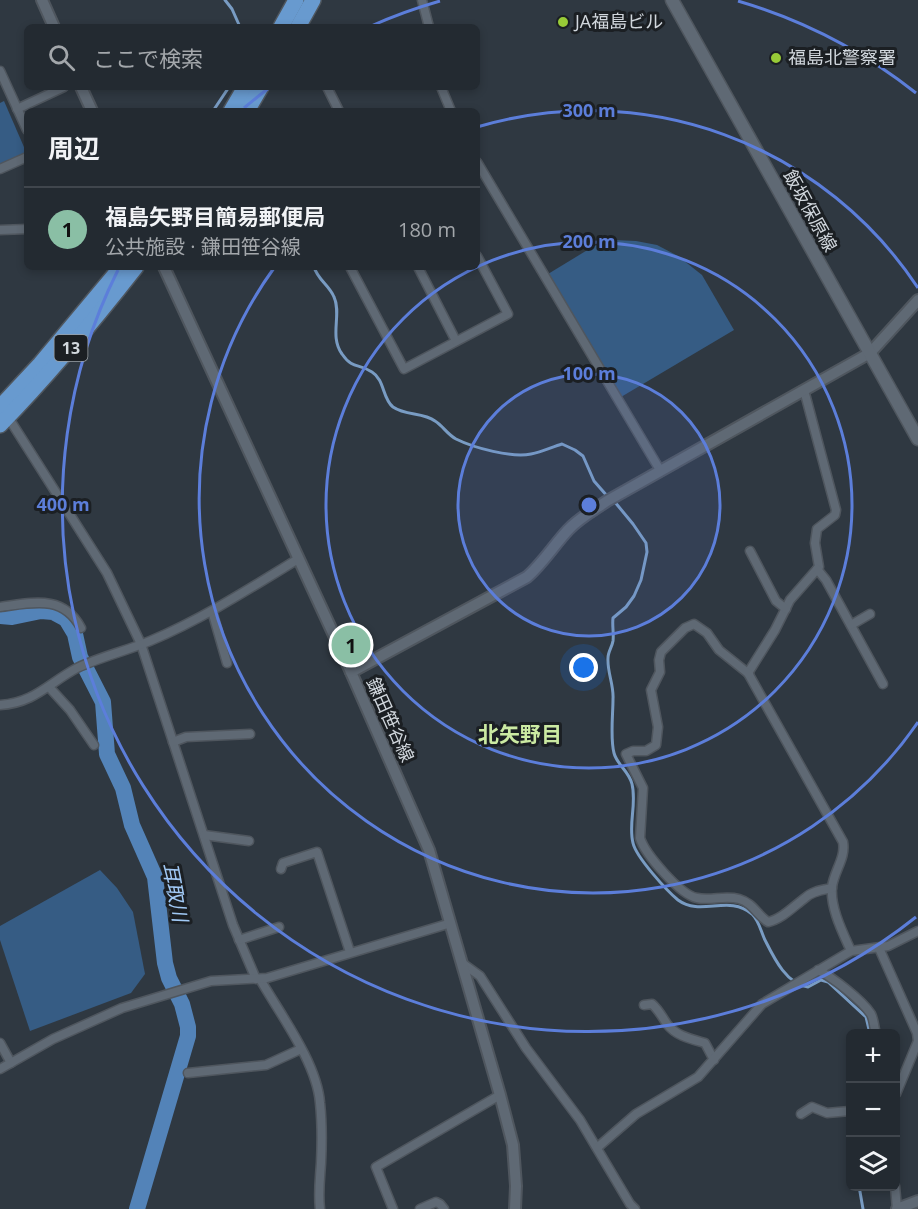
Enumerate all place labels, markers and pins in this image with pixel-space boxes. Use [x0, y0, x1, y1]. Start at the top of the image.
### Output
place label: JA福島ビル [573, 9, 663, 33]
marker: JA福島ビル [556, 15, 570, 29]
place label: 福島北警察署 [788, 45, 896, 69]
marker: 福島北警察署 [769, 51, 783, 65]
centre of rings [579, 495, 599, 515]
pin: 1 [332, 622, 370, 668]

